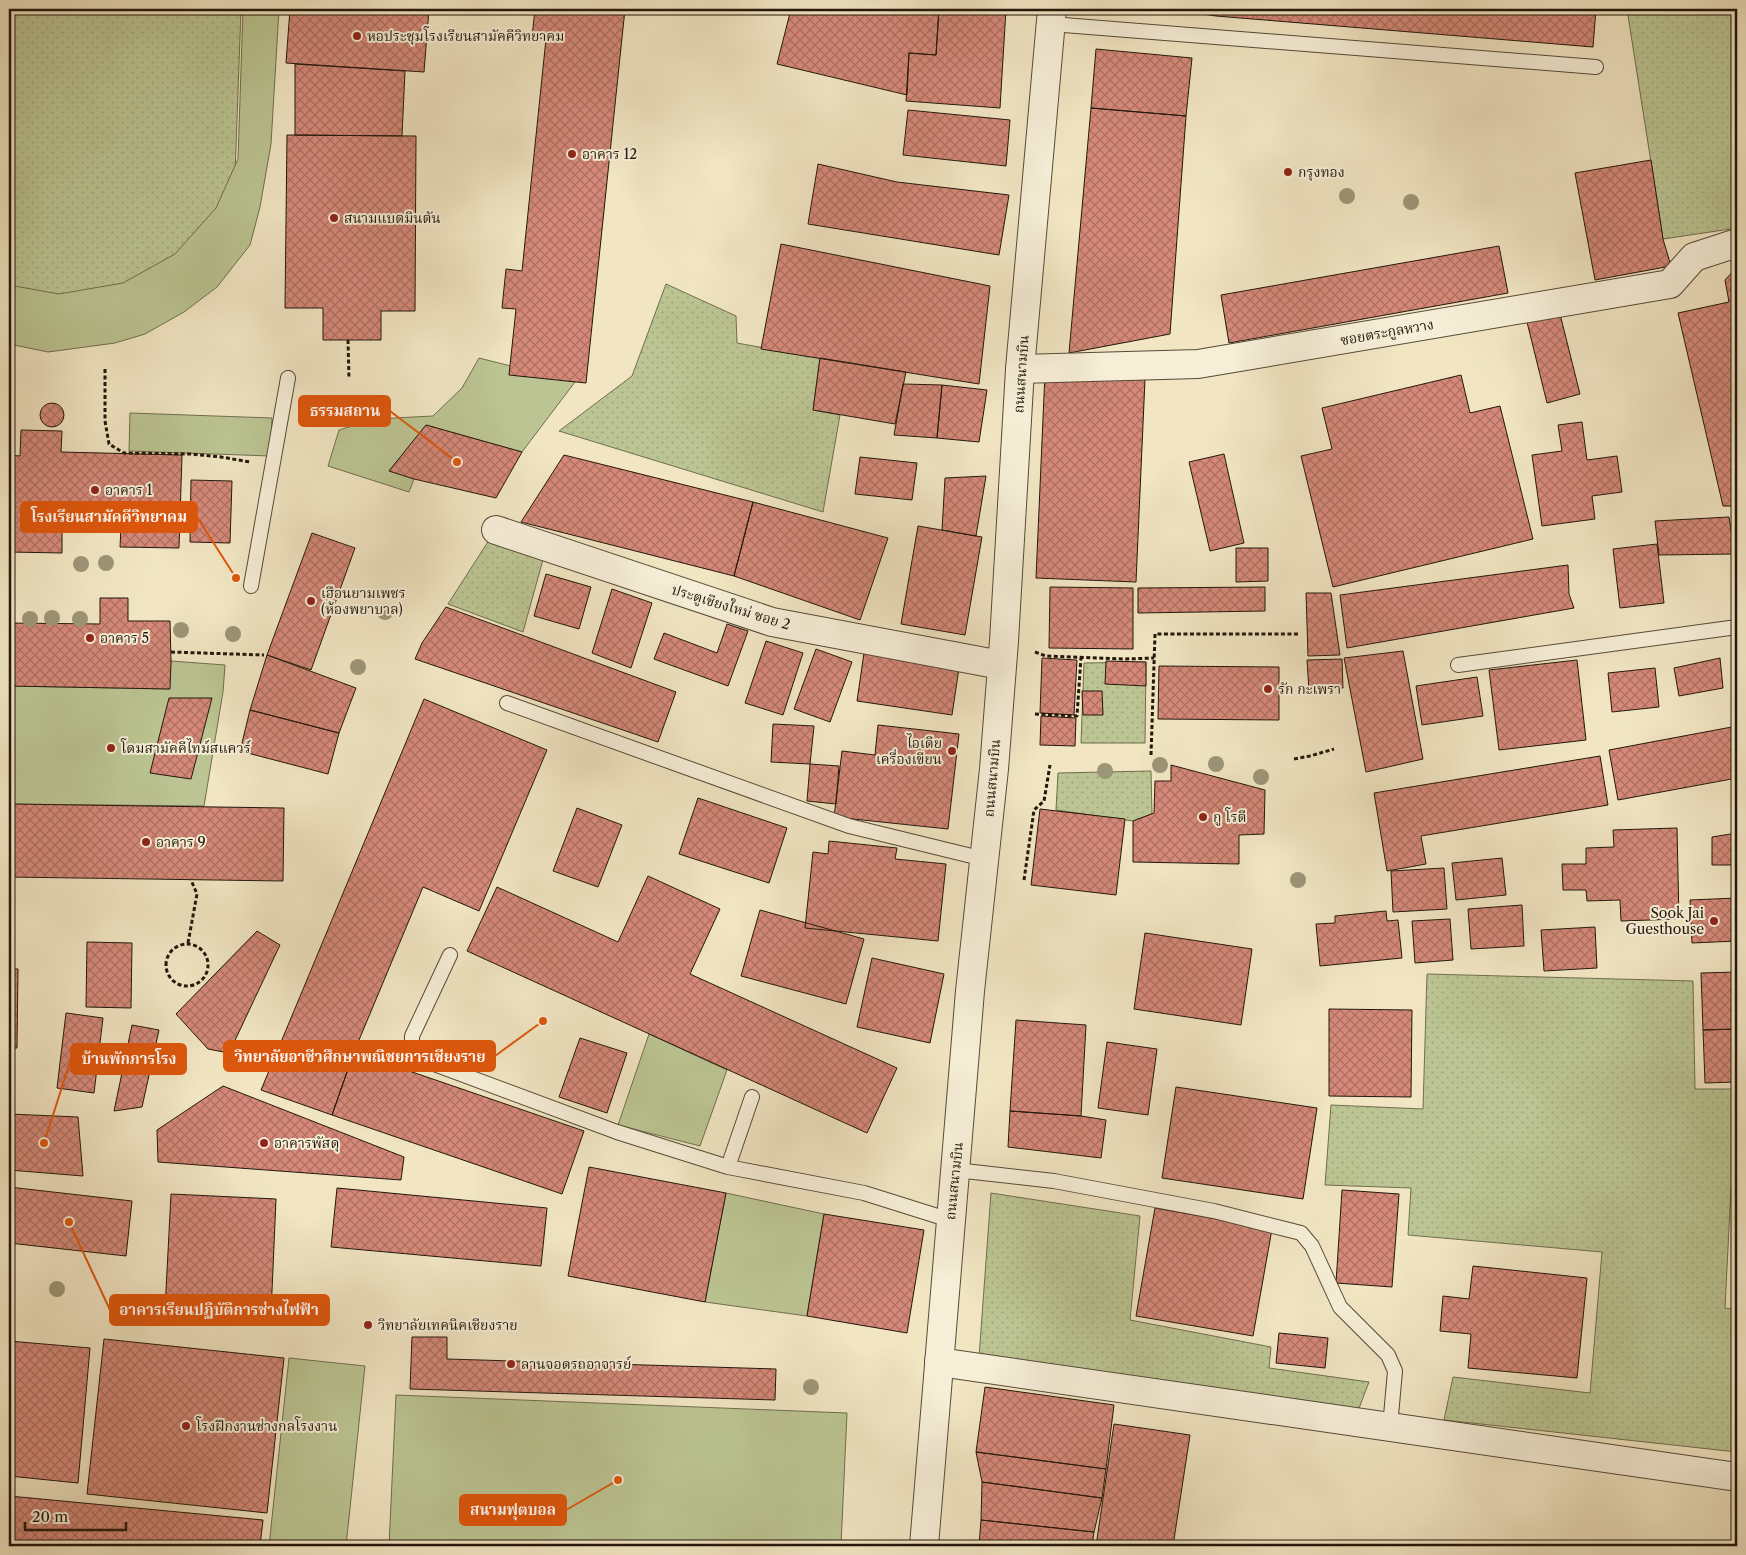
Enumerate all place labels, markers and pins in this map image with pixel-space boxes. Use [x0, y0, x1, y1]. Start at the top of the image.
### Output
place label: หอประชุมโรงเรียนสามัคคีวิทยาคม [367, 26, 564, 45]
marker: หอประชุมโรงเรียนสามัคคีวิทยาคม [351, 30, 363, 42]
place label: อาคาร 12 [582, 145, 637, 163]
marker: อาคาร 12 [566, 148, 578, 160]
place label: กรุงทอง [1298, 163, 1345, 181]
marker: กรุงทอง [1282, 166, 1294, 178]
place label: สนามแบตมินตัน [344, 209, 441, 227]
marker: สนามแบตมินตัน [328, 212, 340, 224]
callout: ธรรมสถาน [299, 396, 390, 426]
place label: อาคาร 1 [105, 481, 152, 499]
marker: อาคาร 1 [89, 484, 101, 496]
callout: โรงเรียนสามัคคีวิทยาคม [21, 502, 197, 532]
place label: เฮือนยามเพชร (ห้องพยาบาล) [321, 584, 406, 618]
marker: เฮือนยามเพชร (ห้องพยาบาล) [305, 595, 317, 607]
place label: อาคาร 5 [100, 629, 149, 647]
marker: อาคาร 5 [84, 632, 96, 644]
place label: รัก กะเพรา [1278, 680, 1341, 698]
marker: รัก กะเพรา [1262, 683, 1274, 695]
place label: ไอเดีย เครื่องเขียน [876, 733, 942, 768]
place label: โดมสามัคคีไทม์สแควร์ [120, 738, 251, 757]
marker: โดมสามัคคีไทม์สแควร์ [105, 742, 117, 754]
marker: ไอเดีย เครื่องเขียน [946, 745, 958, 757]
place label: กู โรตี [1213, 807, 1246, 826]
marker: กู โรตี [1197, 811, 1209, 823]
place label: อาคาร 9 [156, 833, 206, 851]
marker: อาคาร 9 [140, 836, 152, 848]
place label: Sook Jai Guesthouse [1625, 904, 1704, 938]
marker: Sook Jai Guesthouse [1708, 915, 1720, 927]
callout: วิทยาลัยอาชีวศึกษาพณิชยการเชียงราย [224, 1041, 495, 1071]
callout: บ้านพักภารโรง [71, 1044, 186, 1074]
place label: อาคารพัสดุ [274, 1134, 339, 1152]
marker: อาคารพัสดุ [258, 1137, 270, 1149]
callout: อาคารเรียนปฏิบัติการช่างไฟฟ้า [110, 1295, 329, 1325]
place label: วิทยาลัยเทคนิคเชียงราย [378, 1316, 518, 1334]
marker: วิทยาลัยเทคนิคเชียงราย [362, 1319, 374, 1331]
place label: ลานจอดรถอาจารย์ [521, 1355, 631, 1373]
marker: ลานจอดรถอาจารย์ [505, 1358, 517, 1370]
place label: โรงฝึกงานช่างกลโรงงาน [195, 1416, 337, 1435]
marker: โรงฝึกงานช่างกลโรงงาน [180, 1420, 192, 1432]
callout: สนามฟุตบอล [460, 1495, 566, 1525]

